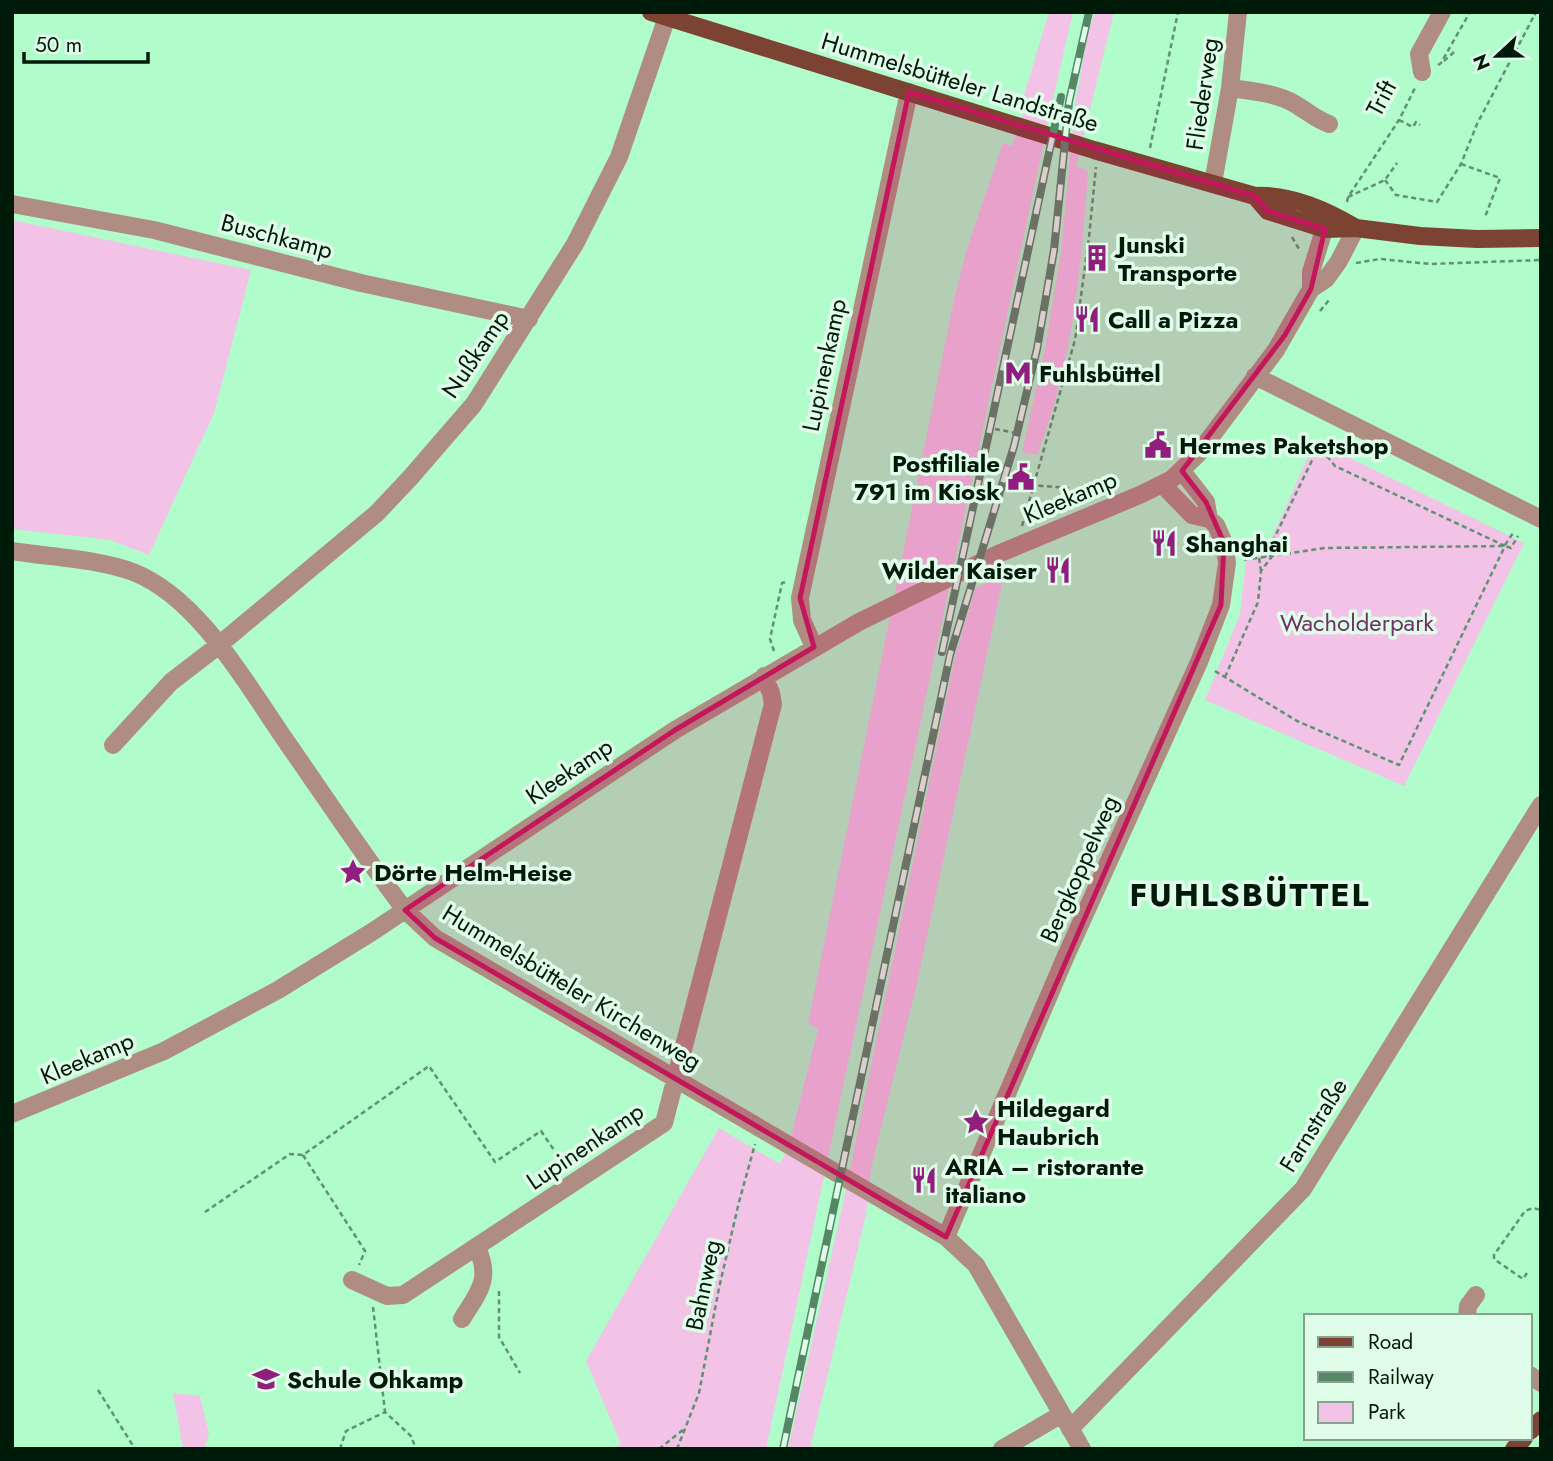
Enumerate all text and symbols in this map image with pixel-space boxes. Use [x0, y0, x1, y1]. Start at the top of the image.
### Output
scale bar [24, 21, 149, 65]
north arrow [1462, 21, 1532, 91]
street label: Hummelsbütteler Landstraße [817, 23, 1103, 141]
text: 50 m [35, 30, 82, 60]
street label: Fliederweg [1177, 36, 1227, 152]
text: N [1466, 50, 1497, 74]
street label: Trift [1357, 74, 1405, 122]
street label: Buschkamp [217, 204, 337, 268]
place label: Junski Transporte [1114, 227, 1237, 290]
building icon: Junski Transporte [1082, 243, 1112, 273]
street label: Lupinenkamp [793, 295, 855, 435]
place label: Call a Pizza [1108, 302, 1238, 337]
street label: Nußkamp [433, 303, 517, 405]
restaurant icon: Call a Pizza [1072, 304, 1102, 334]
place label: Fuhlsbüttel [1039, 356, 1161, 391]
metro station icon: Fuhlsbüttel [1003, 358, 1033, 388]
place label: Hermes Paketshop [1179, 428, 1389, 463]
public building icon: Hermes Paketshop [1143, 430, 1173, 460]
place label: Postfiliale 791 im Kiosk [854, 446, 1000, 509]
public building icon: Postfiliale 791 im Kiosk [1006, 462, 1036, 492]
street label: Kleekamp [1018, 462, 1122, 532]
place label: Shanghai [1185, 526, 1288, 561]
restaurant icon: Shanghai [1149, 528, 1179, 558]
place label: Wilder Kaiser [882, 553, 1037, 588]
restaurant icon: Wilder Kaiser [1043, 555, 1073, 585]
park label: Wacholderpark [1280, 605, 1434, 640]
street label: Kleekamp [518, 729, 620, 813]
street label: Bergkoppelweg [1031, 790, 1127, 948]
place label: Dörte Helm-Heise [374, 855, 572, 890]
place icon: Dörte Helm-Heise [338, 857, 368, 887]
district label: FUHLSBÜTTEL [1130, 872, 1370, 918]
street label: Hummelsbütteler Kirchenweg [436, 896, 708, 1078]
street label: Kleekamp [35, 1023, 139, 1093]
street label: Farnstraße [1270, 1071, 1356, 1179]
place label: Hildegard Haubrich [997, 1091, 1110, 1154]
street label: Lupinenkamp [519, 1094, 651, 1198]
place icon: Hildegard Haubrich [961, 1107, 991, 1137]
place label: ARIA – ristorante italiano [944, 1149, 1144, 1212]
restaurant icon: ARIA – ristorante italiano [909, 1165, 939, 1195]
street label: Bahnweg [676, 1236, 730, 1334]
legend [1304, 1314, 1532, 1440]
text: Road [1368, 1327, 1413, 1357]
place label: Schule Ohkamp [287, 1362, 464, 1397]
text: Railway [1368, 1362, 1434, 1392]
school or university icon: Schule Ohkamp [251, 1364, 281, 1394]
text: Park [1368, 1397, 1406, 1427]

